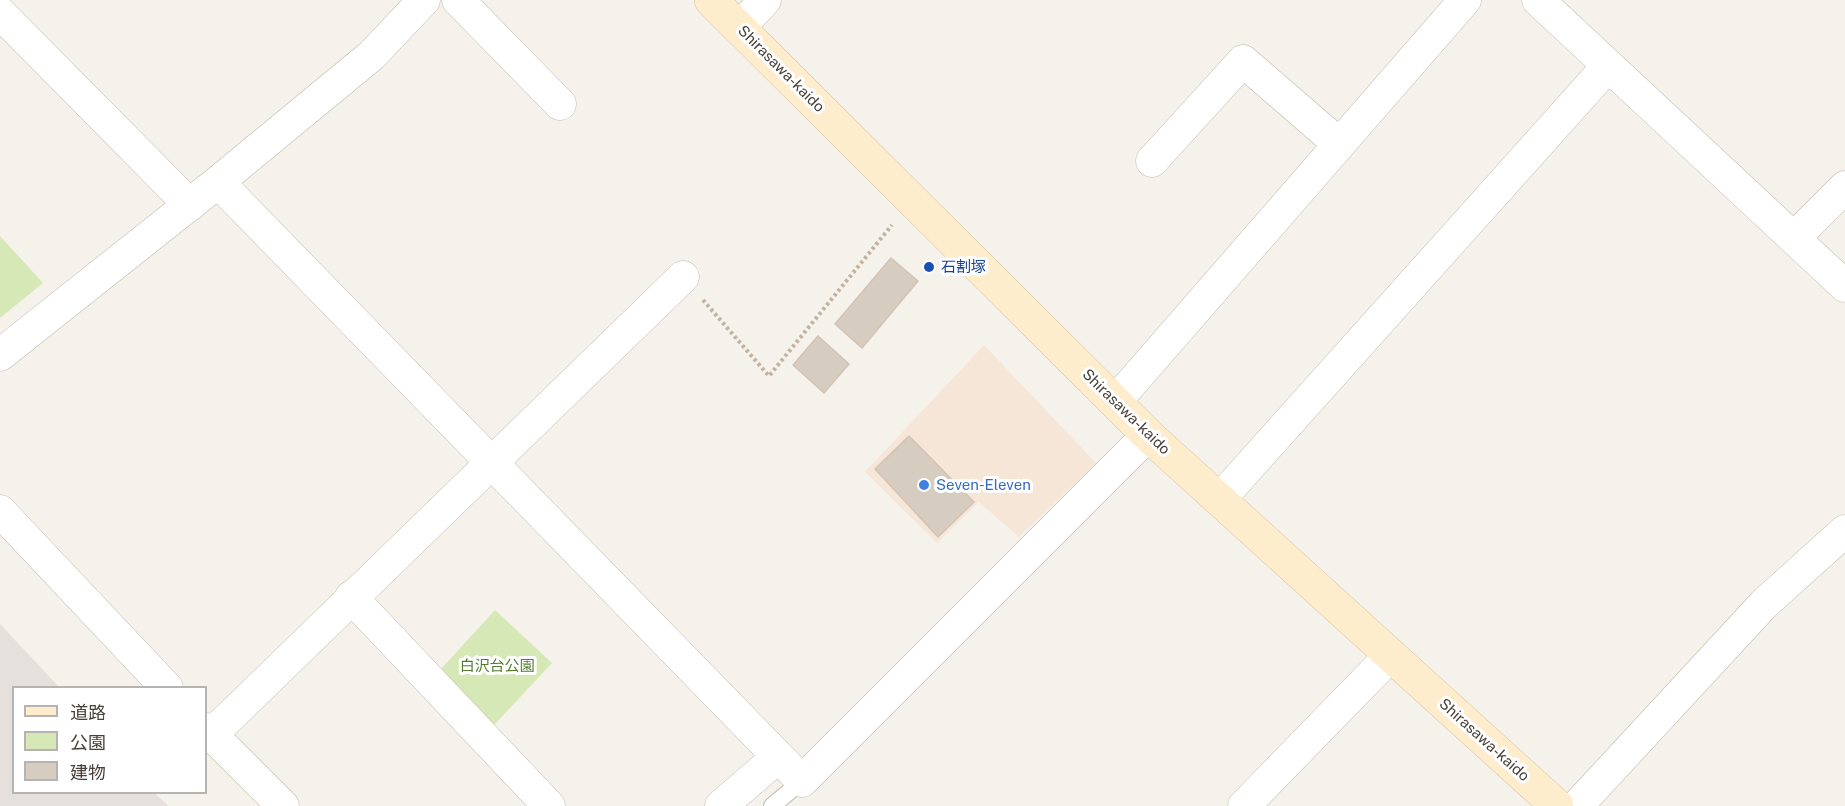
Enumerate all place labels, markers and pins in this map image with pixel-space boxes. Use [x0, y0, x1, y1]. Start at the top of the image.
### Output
place label: 石割塚 [941, 258, 986, 276]
marker: 石割塚 [922, 260, 936, 274]
place label: Seven-Eleven [936, 476, 1031, 494]
marker: Seven-Eleven [917, 478, 931, 492]

